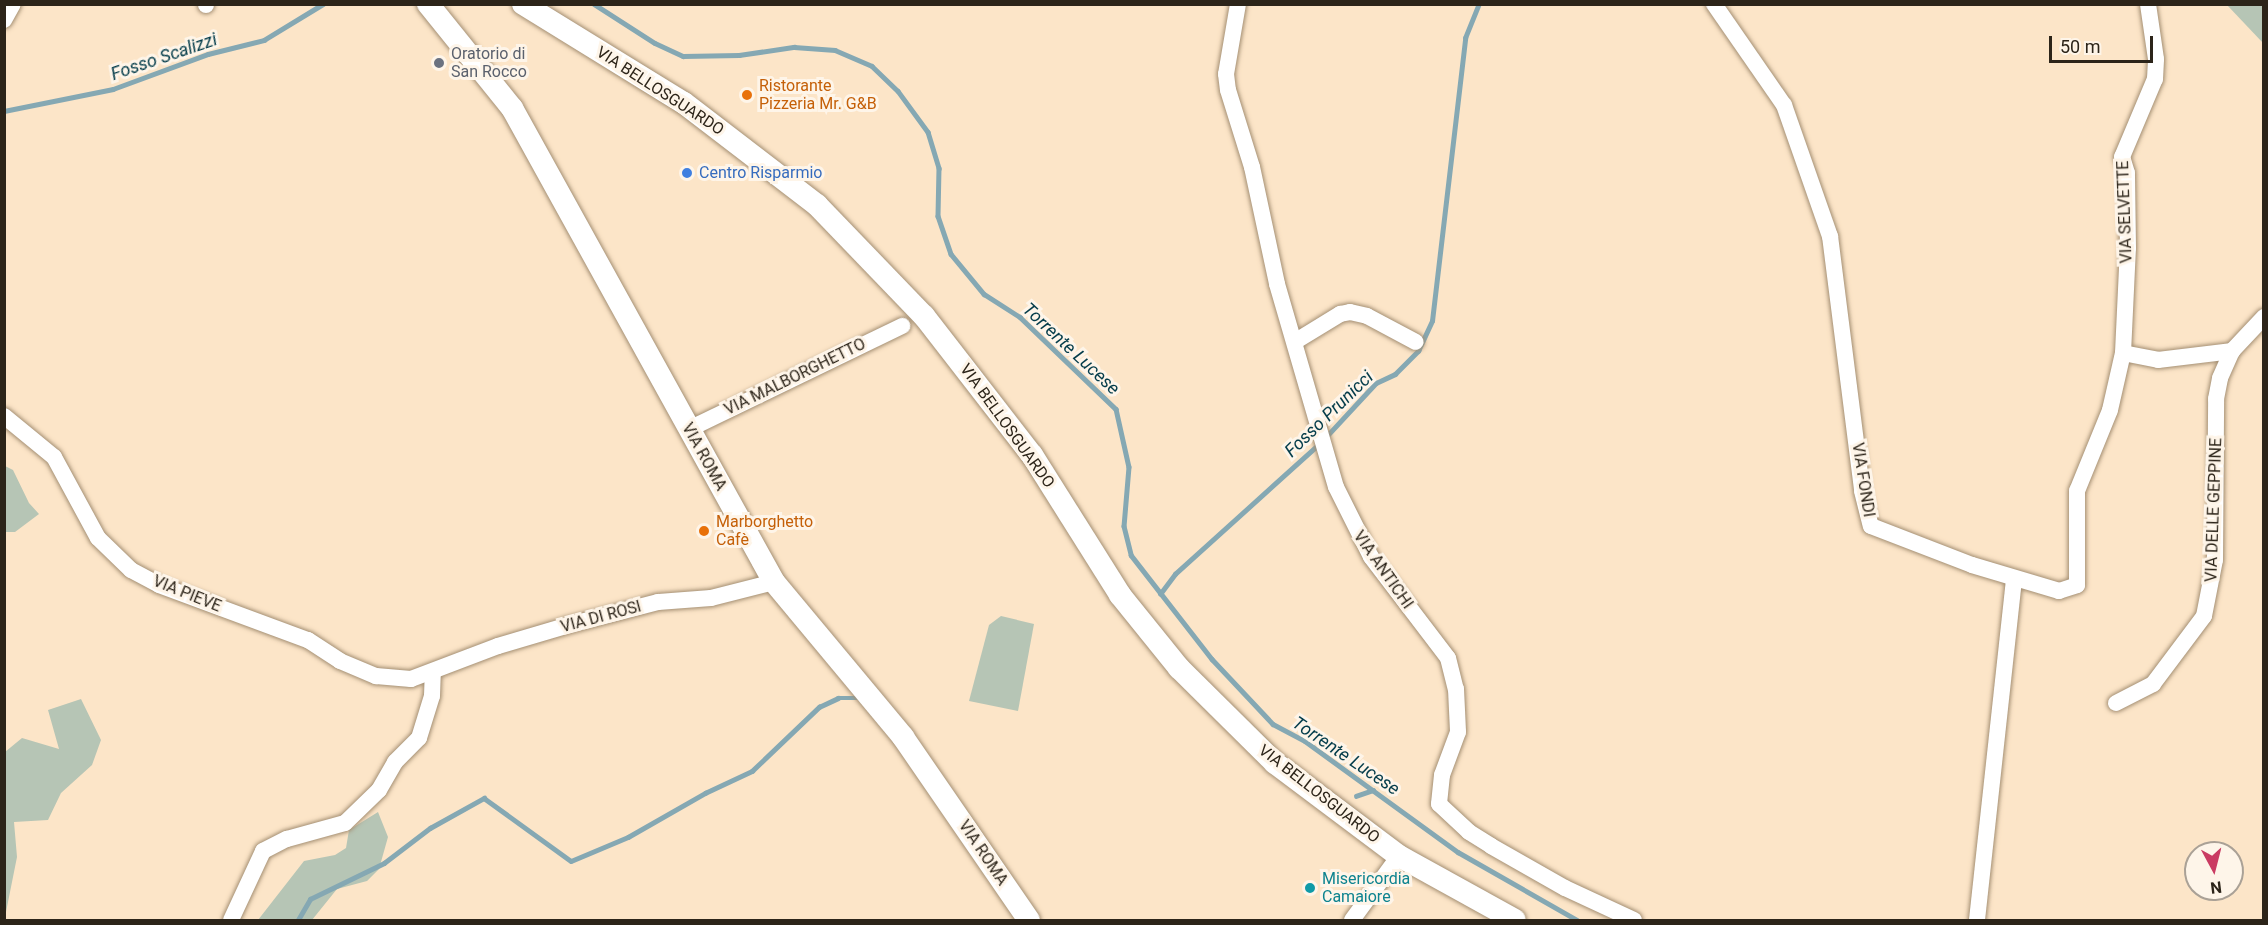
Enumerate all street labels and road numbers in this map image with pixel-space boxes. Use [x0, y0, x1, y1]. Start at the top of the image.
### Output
street label: VIA BELLOSGUARDO [593, 43, 727, 139]
street label: VIA SELVETTE [2114, 160, 2136, 264]
street label: VIA MALBORGHETTO [721, 334, 869, 420]
street label: VIA BELLOSGUARDO [956, 360, 1058, 492]
street label: VIA ROMA [678, 420, 730, 494]
street label: VIA DELLE GEPPINE [2202, 438, 2226, 582]
street label: VIA FONDI [1848, 441, 1878, 519]
street label: VIA ANTICHI [1349, 527, 1417, 613]
street label: VIA PIEVE [150, 572, 224, 616]
street label: VIA DI ROSI [559, 597, 643, 637]
street label: VIA BELLOSGUARDO [1255, 741, 1383, 847]
street label: VIA ROMA [954, 817, 1012, 889]

